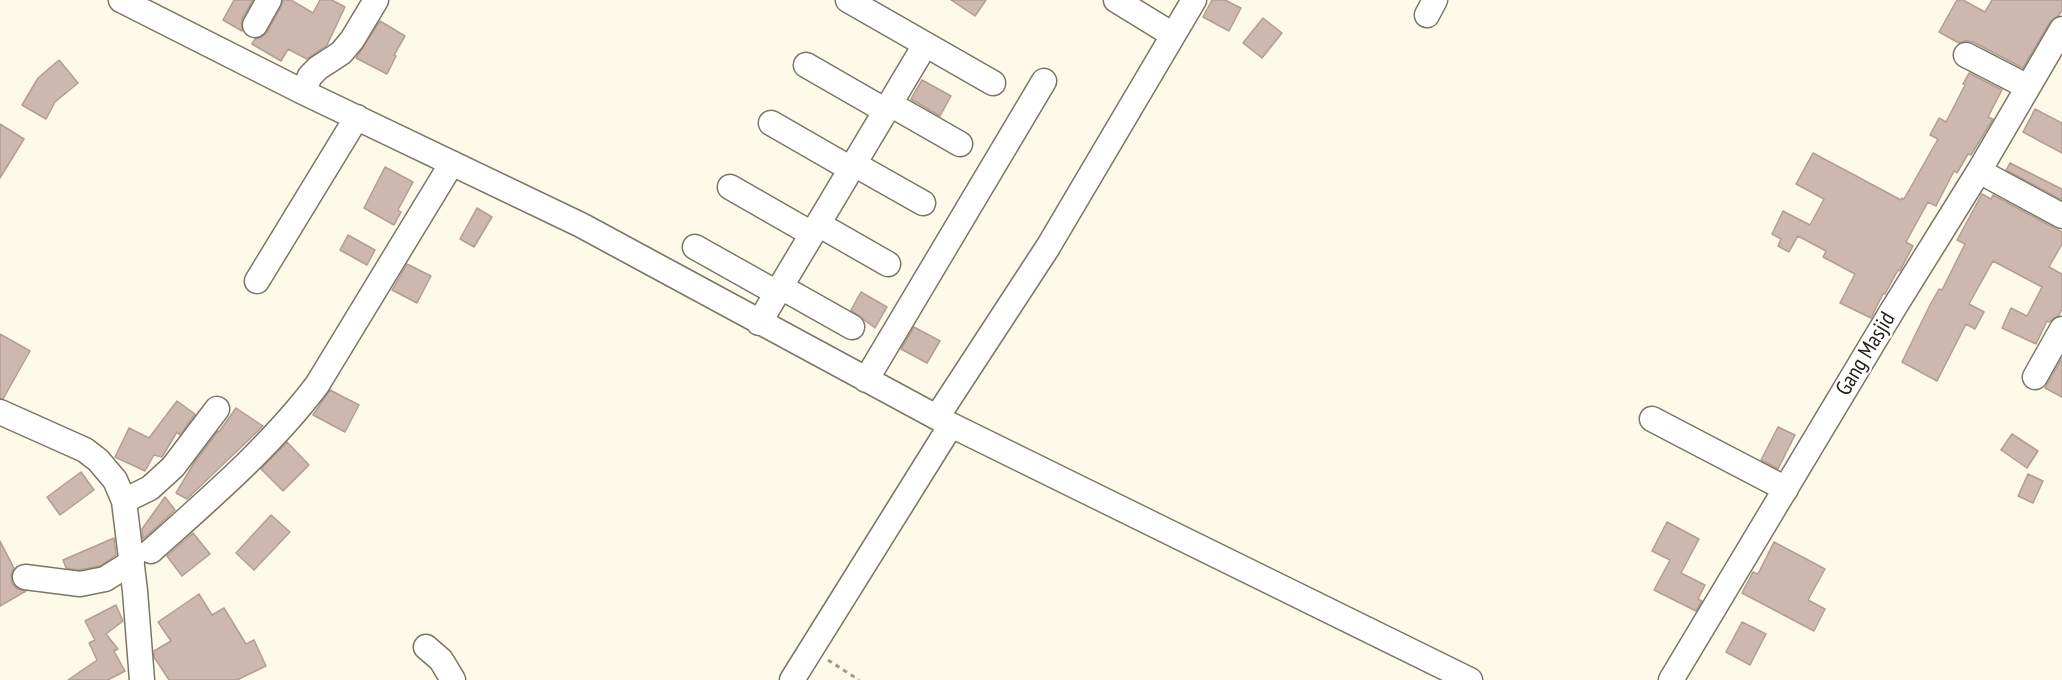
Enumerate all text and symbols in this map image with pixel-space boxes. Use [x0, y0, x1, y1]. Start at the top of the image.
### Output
street label: Gang Masjid [1831, 307, 1901, 401]

